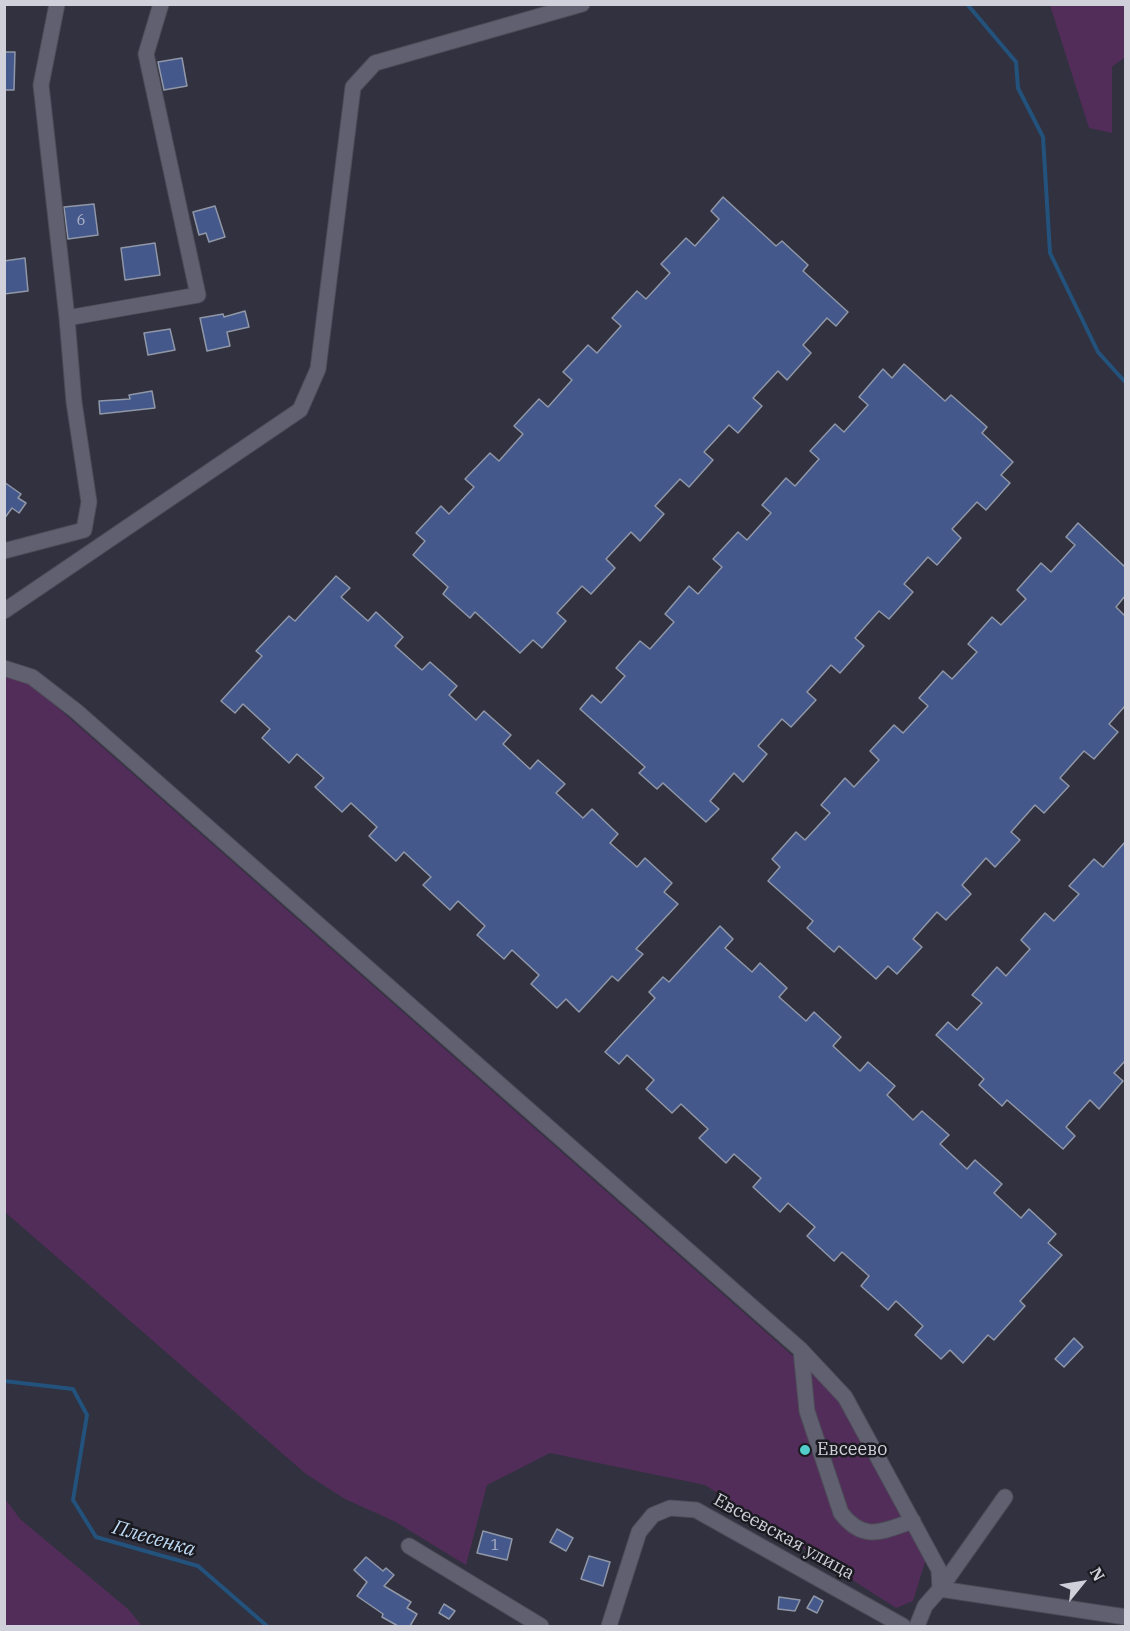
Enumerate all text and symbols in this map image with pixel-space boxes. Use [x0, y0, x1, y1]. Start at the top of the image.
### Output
house number: 6 [77, 212, 85, 230]
place label: Евсеево [817, 1439, 887, 1461]
marker: Евсеево [798, 1443, 812, 1457]
street label: Евсеевская улица [710, 1489, 858, 1585]
water label: Плесенка [110, 1516, 198, 1562]
house number: 1 [491, 1537, 499, 1555]
north arrow [1052, 1553, 1112, 1613]
text: N [1086, 1564, 1109, 1584]

